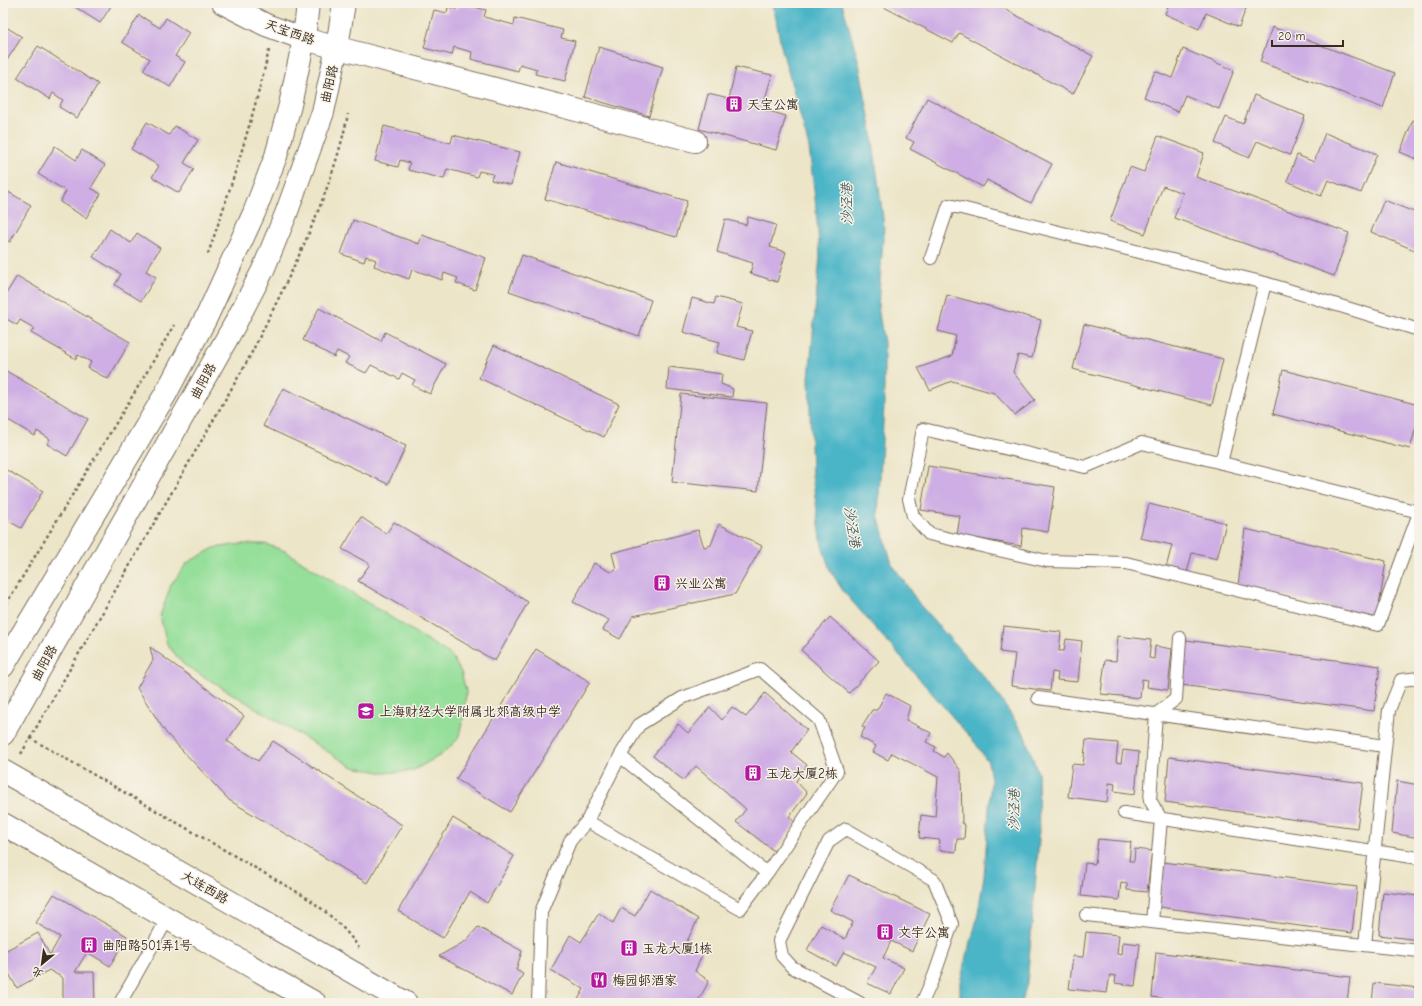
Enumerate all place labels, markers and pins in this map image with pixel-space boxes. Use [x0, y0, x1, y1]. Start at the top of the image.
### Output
building icon: 天宝公寓 [724, 94, 744, 114]
place label: 天宝公寓 [747, 97, 799, 112]
building icon: 兴业公寓 [652, 573, 672, 593]
place label: 兴业公寓 [675, 576, 727, 591]
school or university icon: 上海财经大学附属北郊高级中学 [356, 701, 376, 721]
place label: 上海财经大学附属北郊高级中学 [379, 704, 561, 719]
building icon: 玉龙大厦2栋 [743, 763, 763, 783]
place label: 玉龙大厦2栋 [766, 766, 838, 781]
building icon: 文宇公寓 [875, 922, 895, 942]
place label: 文宇公寓 [898, 925, 950, 940]
building icon: 曲阳路501弄1号 [79, 935, 99, 955]
place label: 曲阳路501弄1号 [102, 938, 192, 953]
building icon: 玉龙大厦1栋 [619, 938, 639, 958]
place label: 玉龙大厦1栋 [642, 941, 712, 956]
restaurant icon: 梅园邨酒家 [589, 970, 609, 990]
place label: 梅园邨酒家 [612, 973, 677, 988]

